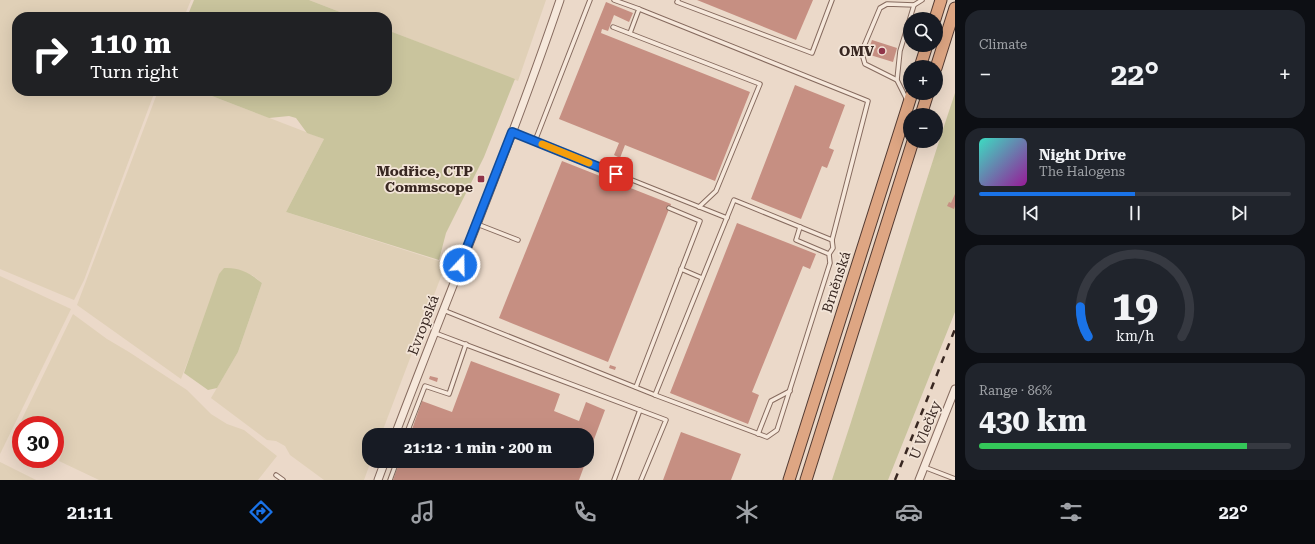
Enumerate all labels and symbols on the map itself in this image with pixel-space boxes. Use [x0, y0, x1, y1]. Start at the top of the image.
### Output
place label: OMV [839, 43, 874, 59]
marker: OMV [877, 46, 887, 56]
pin [599, 157, 633, 191]
place label: Modřice, CTP Commscope [376, 163, 473, 195]
marker: Modřice, CTP Commscope [476, 174, 486, 184]
position arrow [439, 244, 481, 286]
street label: Brněnská [819, 249, 854, 315]
street label: Evropská [404, 292, 442, 357]
street label: U Vlečky [906, 398, 944, 462]
speed limit sign: 30 [12, 416, 64, 468]

